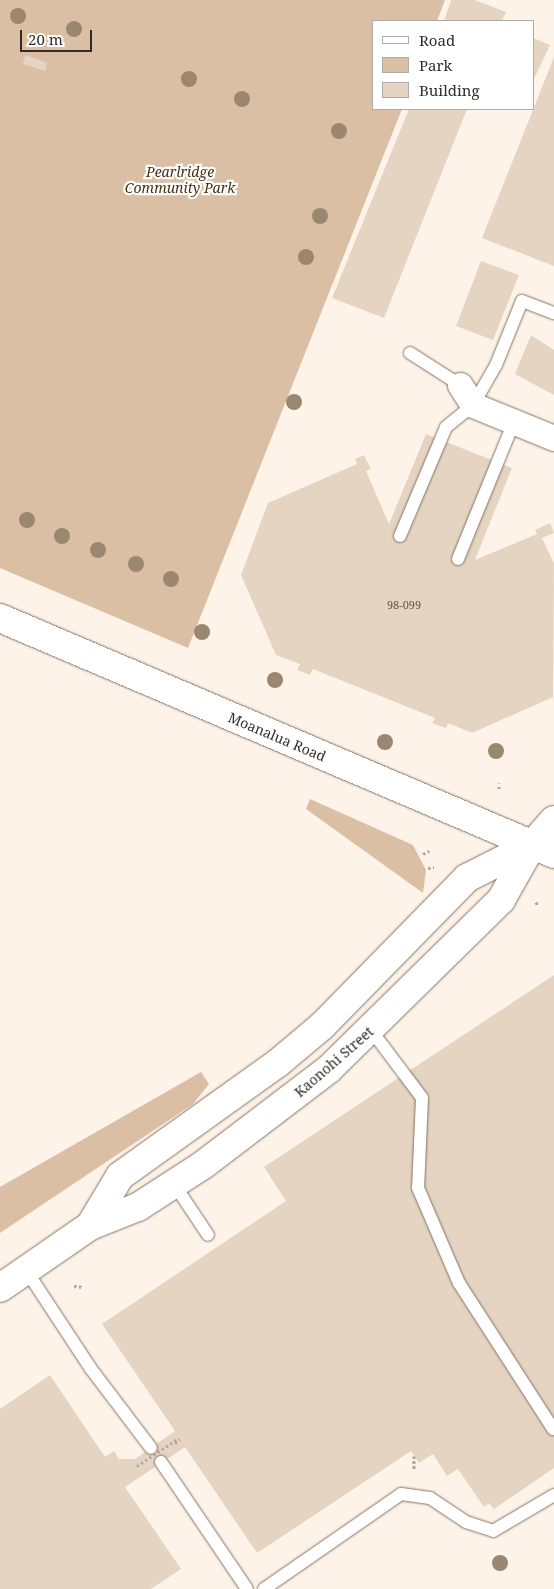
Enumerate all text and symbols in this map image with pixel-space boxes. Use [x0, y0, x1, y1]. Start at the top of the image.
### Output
scale bar [22, 20, 95, 52]
legend [372, 20, 534, 110]
text: 20 m [28, 29, 63, 49]
text: Road [419, 30, 455, 50]
text: Park [419, 55, 452, 75]
text: Building [419, 80, 480, 100]
park label: Pearlridge Community Park [125, 164, 235, 196]
house number: 98-099 [387, 598, 421, 612]
street label: Moanalua Road [226, 709, 328, 765]
street label: Kaonohi Street [291, 1023, 377, 1101]

